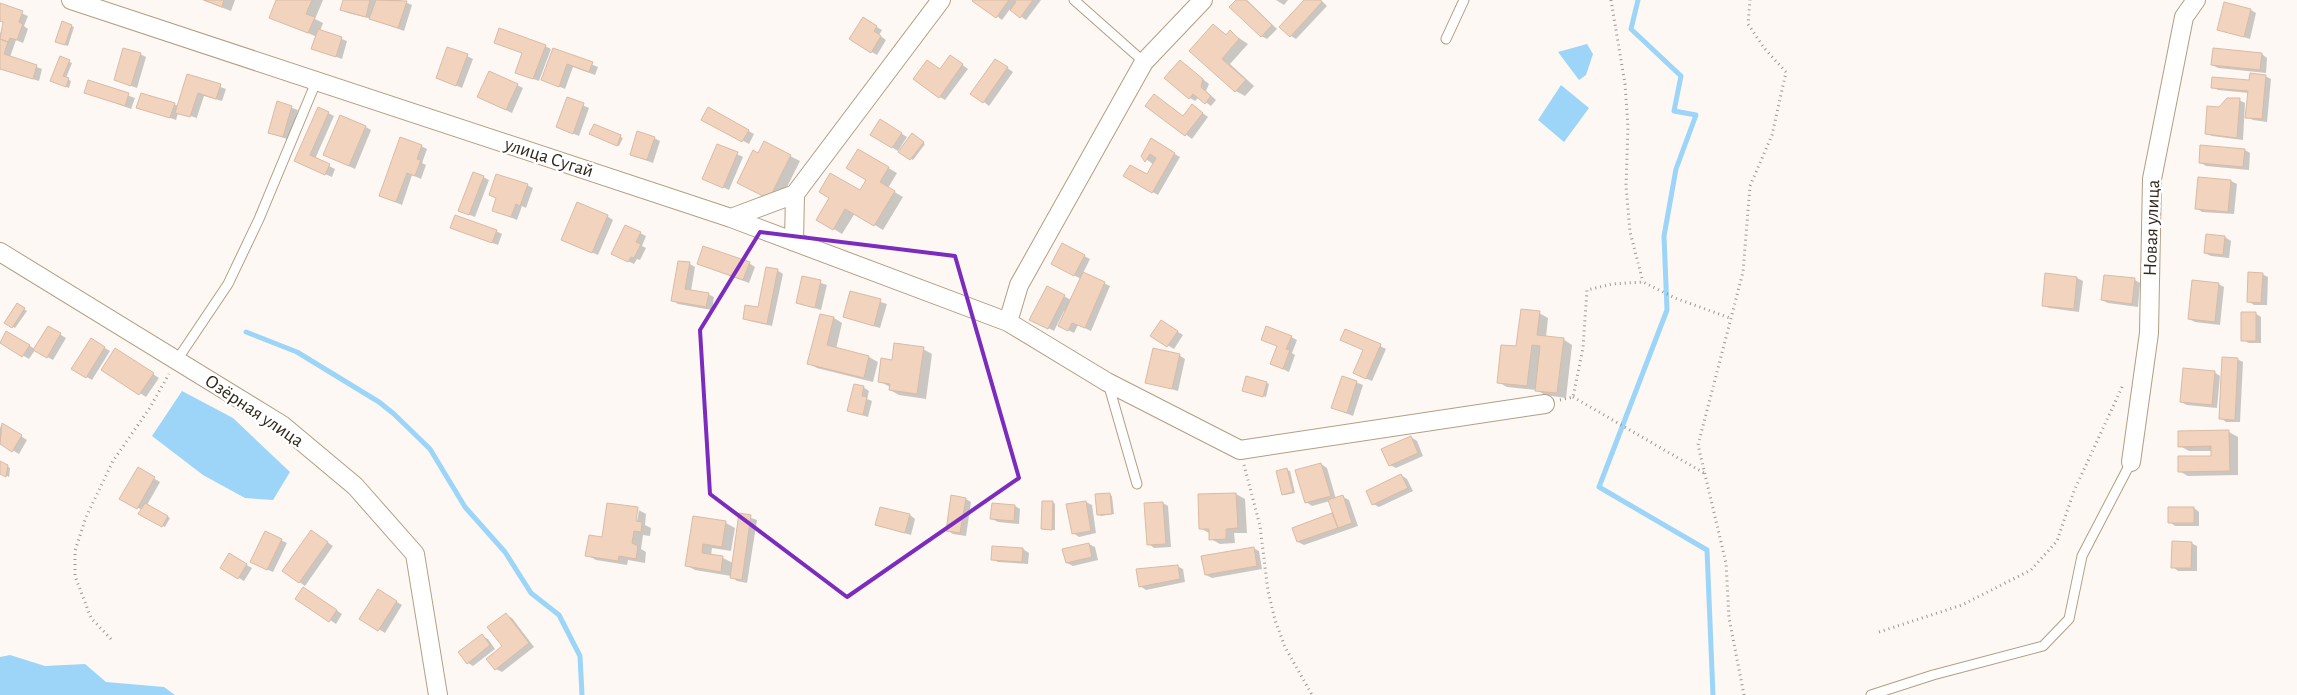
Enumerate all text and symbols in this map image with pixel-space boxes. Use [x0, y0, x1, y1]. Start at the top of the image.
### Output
street label: улица Сугай [501, 134, 596, 181]
street label: Новая улица [2141, 179, 2163, 277]
street label: Озёрная улица [201, 371, 307, 451]

